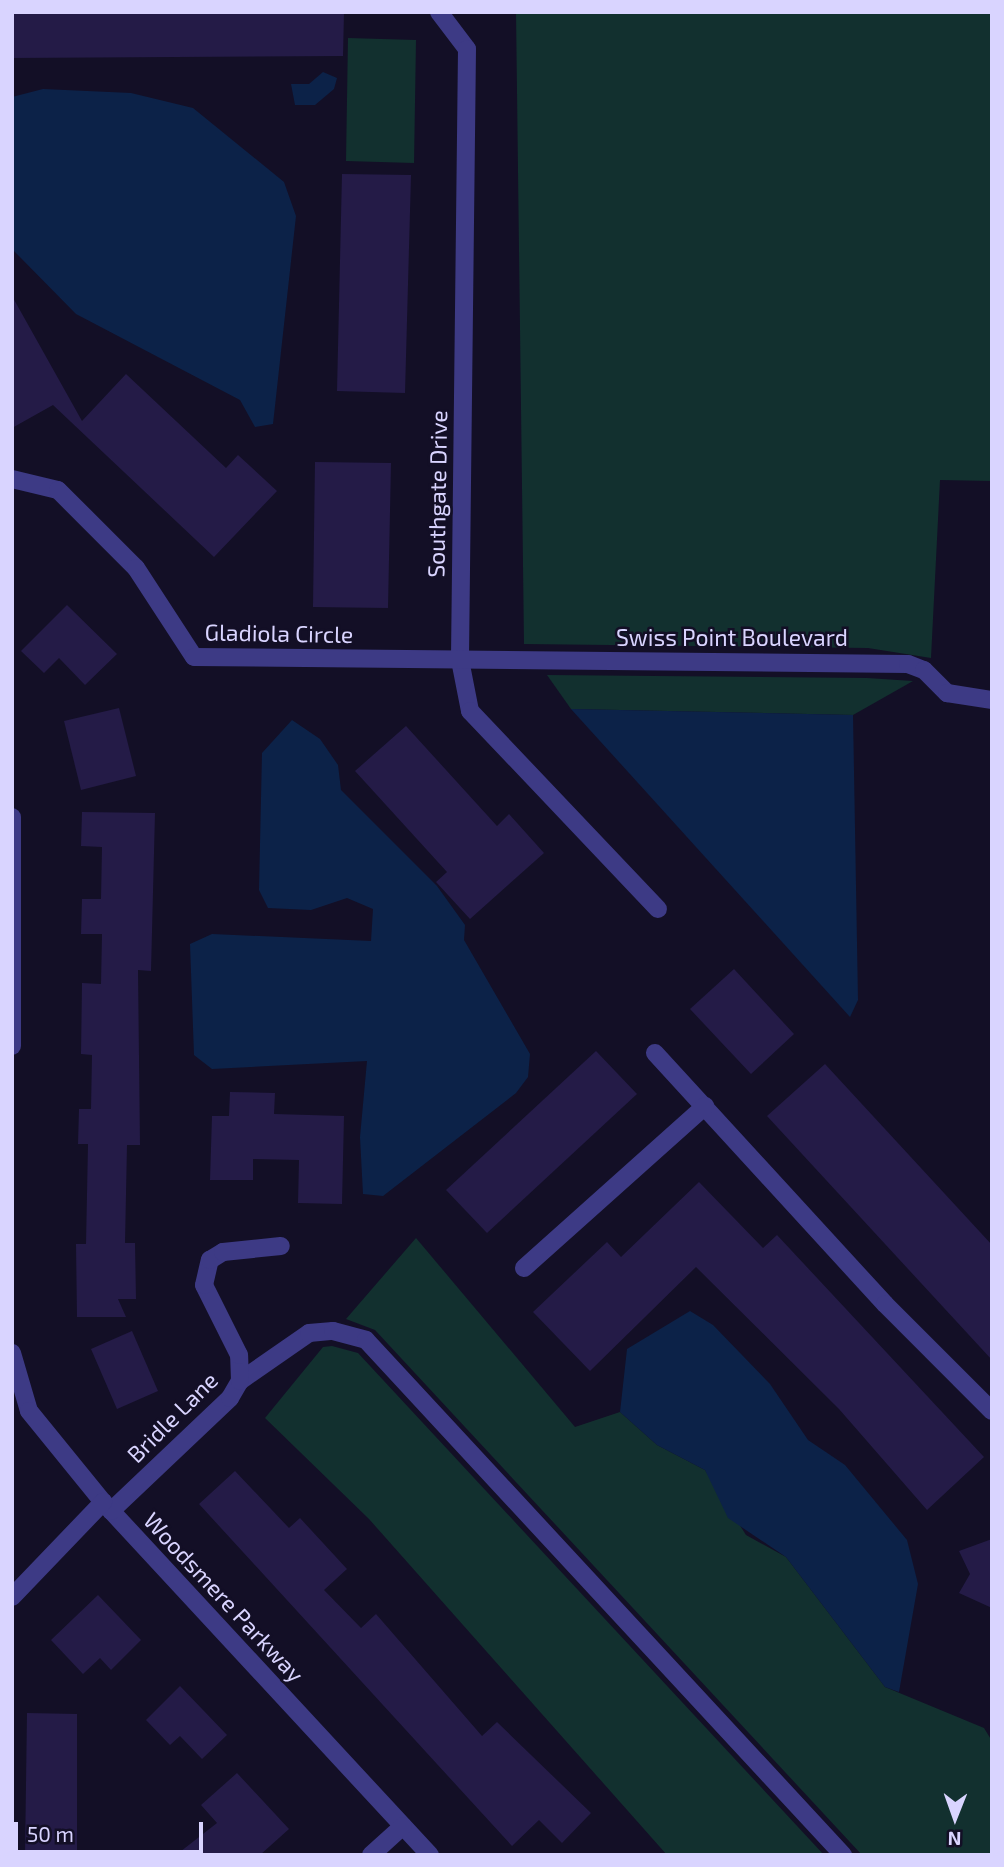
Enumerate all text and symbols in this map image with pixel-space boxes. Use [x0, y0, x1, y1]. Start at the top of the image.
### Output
street label: Southgate Drive [422, 410, 452, 578]
street label: Gladiola Circle [204, 618, 354, 648]
street label: Swiss Point Boulevard [616, 623, 848, 651]
street label: Bridle Lane [121, 1366, 223, 1468]
street label: Woodsmere Parkway [138, 1506, 310, 1688]
north arrow [920, 1783, 990, 1853]
scale bar [18, 1808, 206, 1852]
text: 50 m [27, 1821, 74, 1846]
text: N [948, 1828, 962, 1851]

